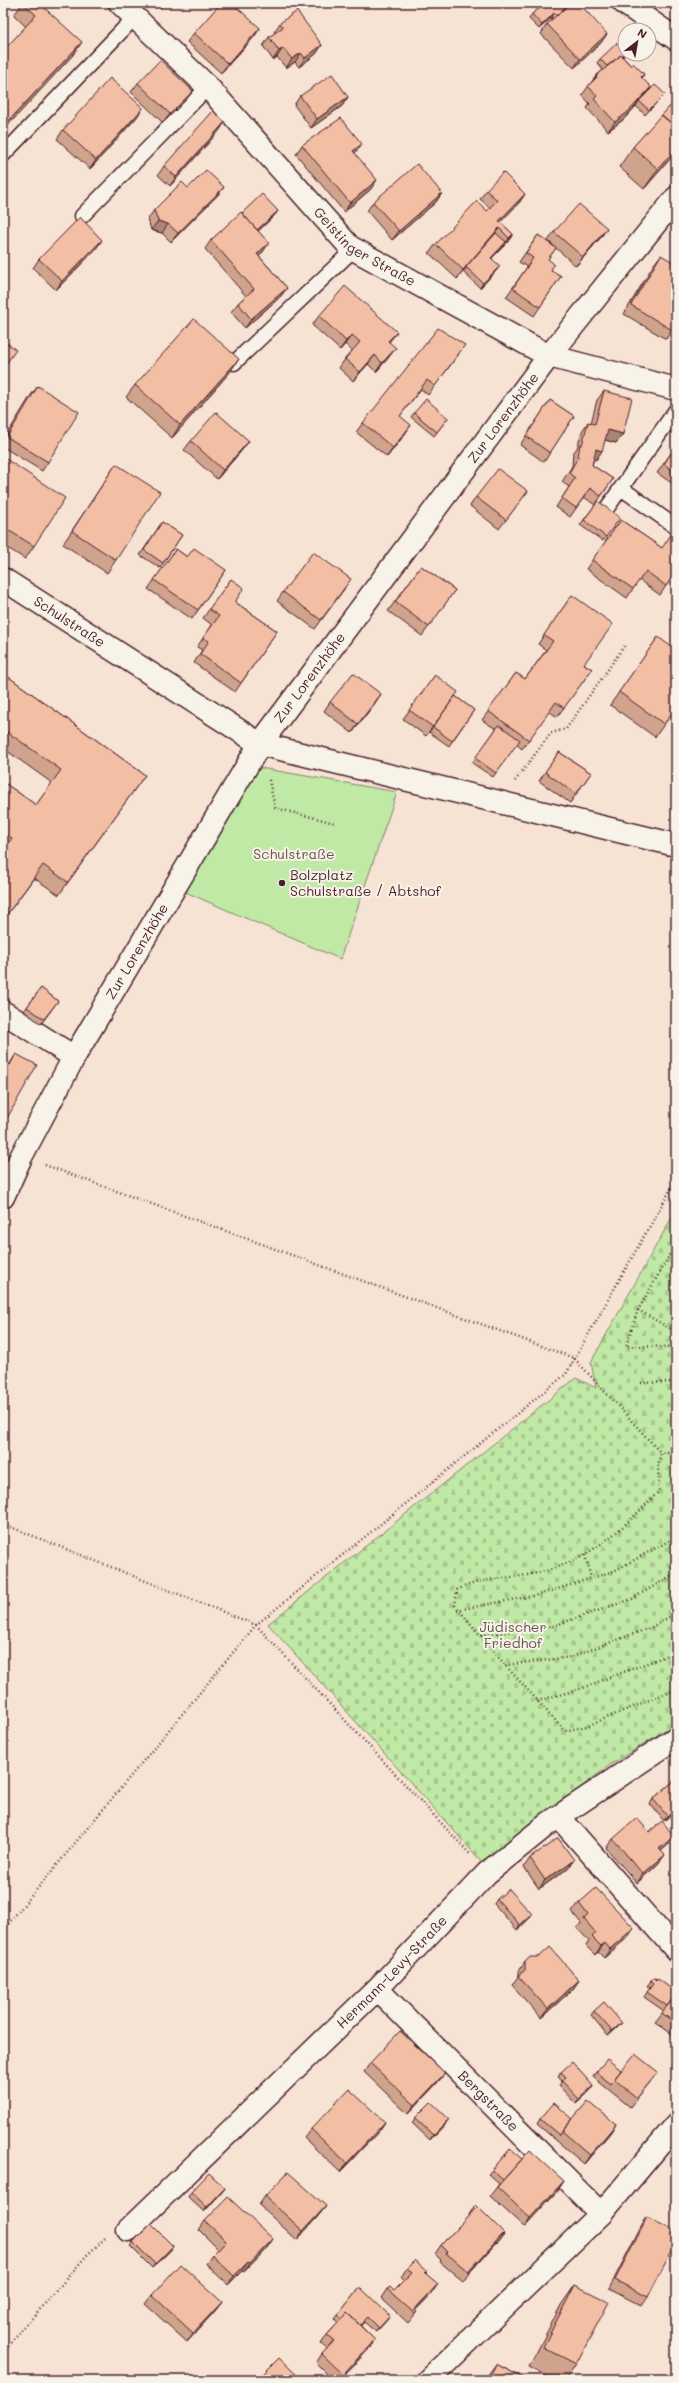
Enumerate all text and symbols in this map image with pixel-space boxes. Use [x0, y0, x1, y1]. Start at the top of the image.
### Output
north arrow [617, 22, 657, 62]
text: N [635, 24, 650, 42]
street label: Geistinger Straße [310, 202, 419, 290]
street label: Zur Lorenzhöhe [463, 368, 543, 467]
street label: Schulstraße [30, 591, 109, 651]
street label: Zur Lorenzhöhe [269, 628, 349, 726]
park label: Schulstraße [253, 844, 335, 863]
place label: Bolzplatz Schulstraße / Abtshof [290, 865, 442, 900]
marker: Bolzplatz Schulstraße / Abtshof [277, 878, 287, 888]
street label: Zur Lorenzhöhe [101, 900, 172, 1002]
park label: Jüdischer Friedhof [479, 1617, 547, 1652]
street label: Hermann-Levy-Straße [332, 1911, 451, 2032]
street label: Bergstraße [454, 2066, 523, 2135]

